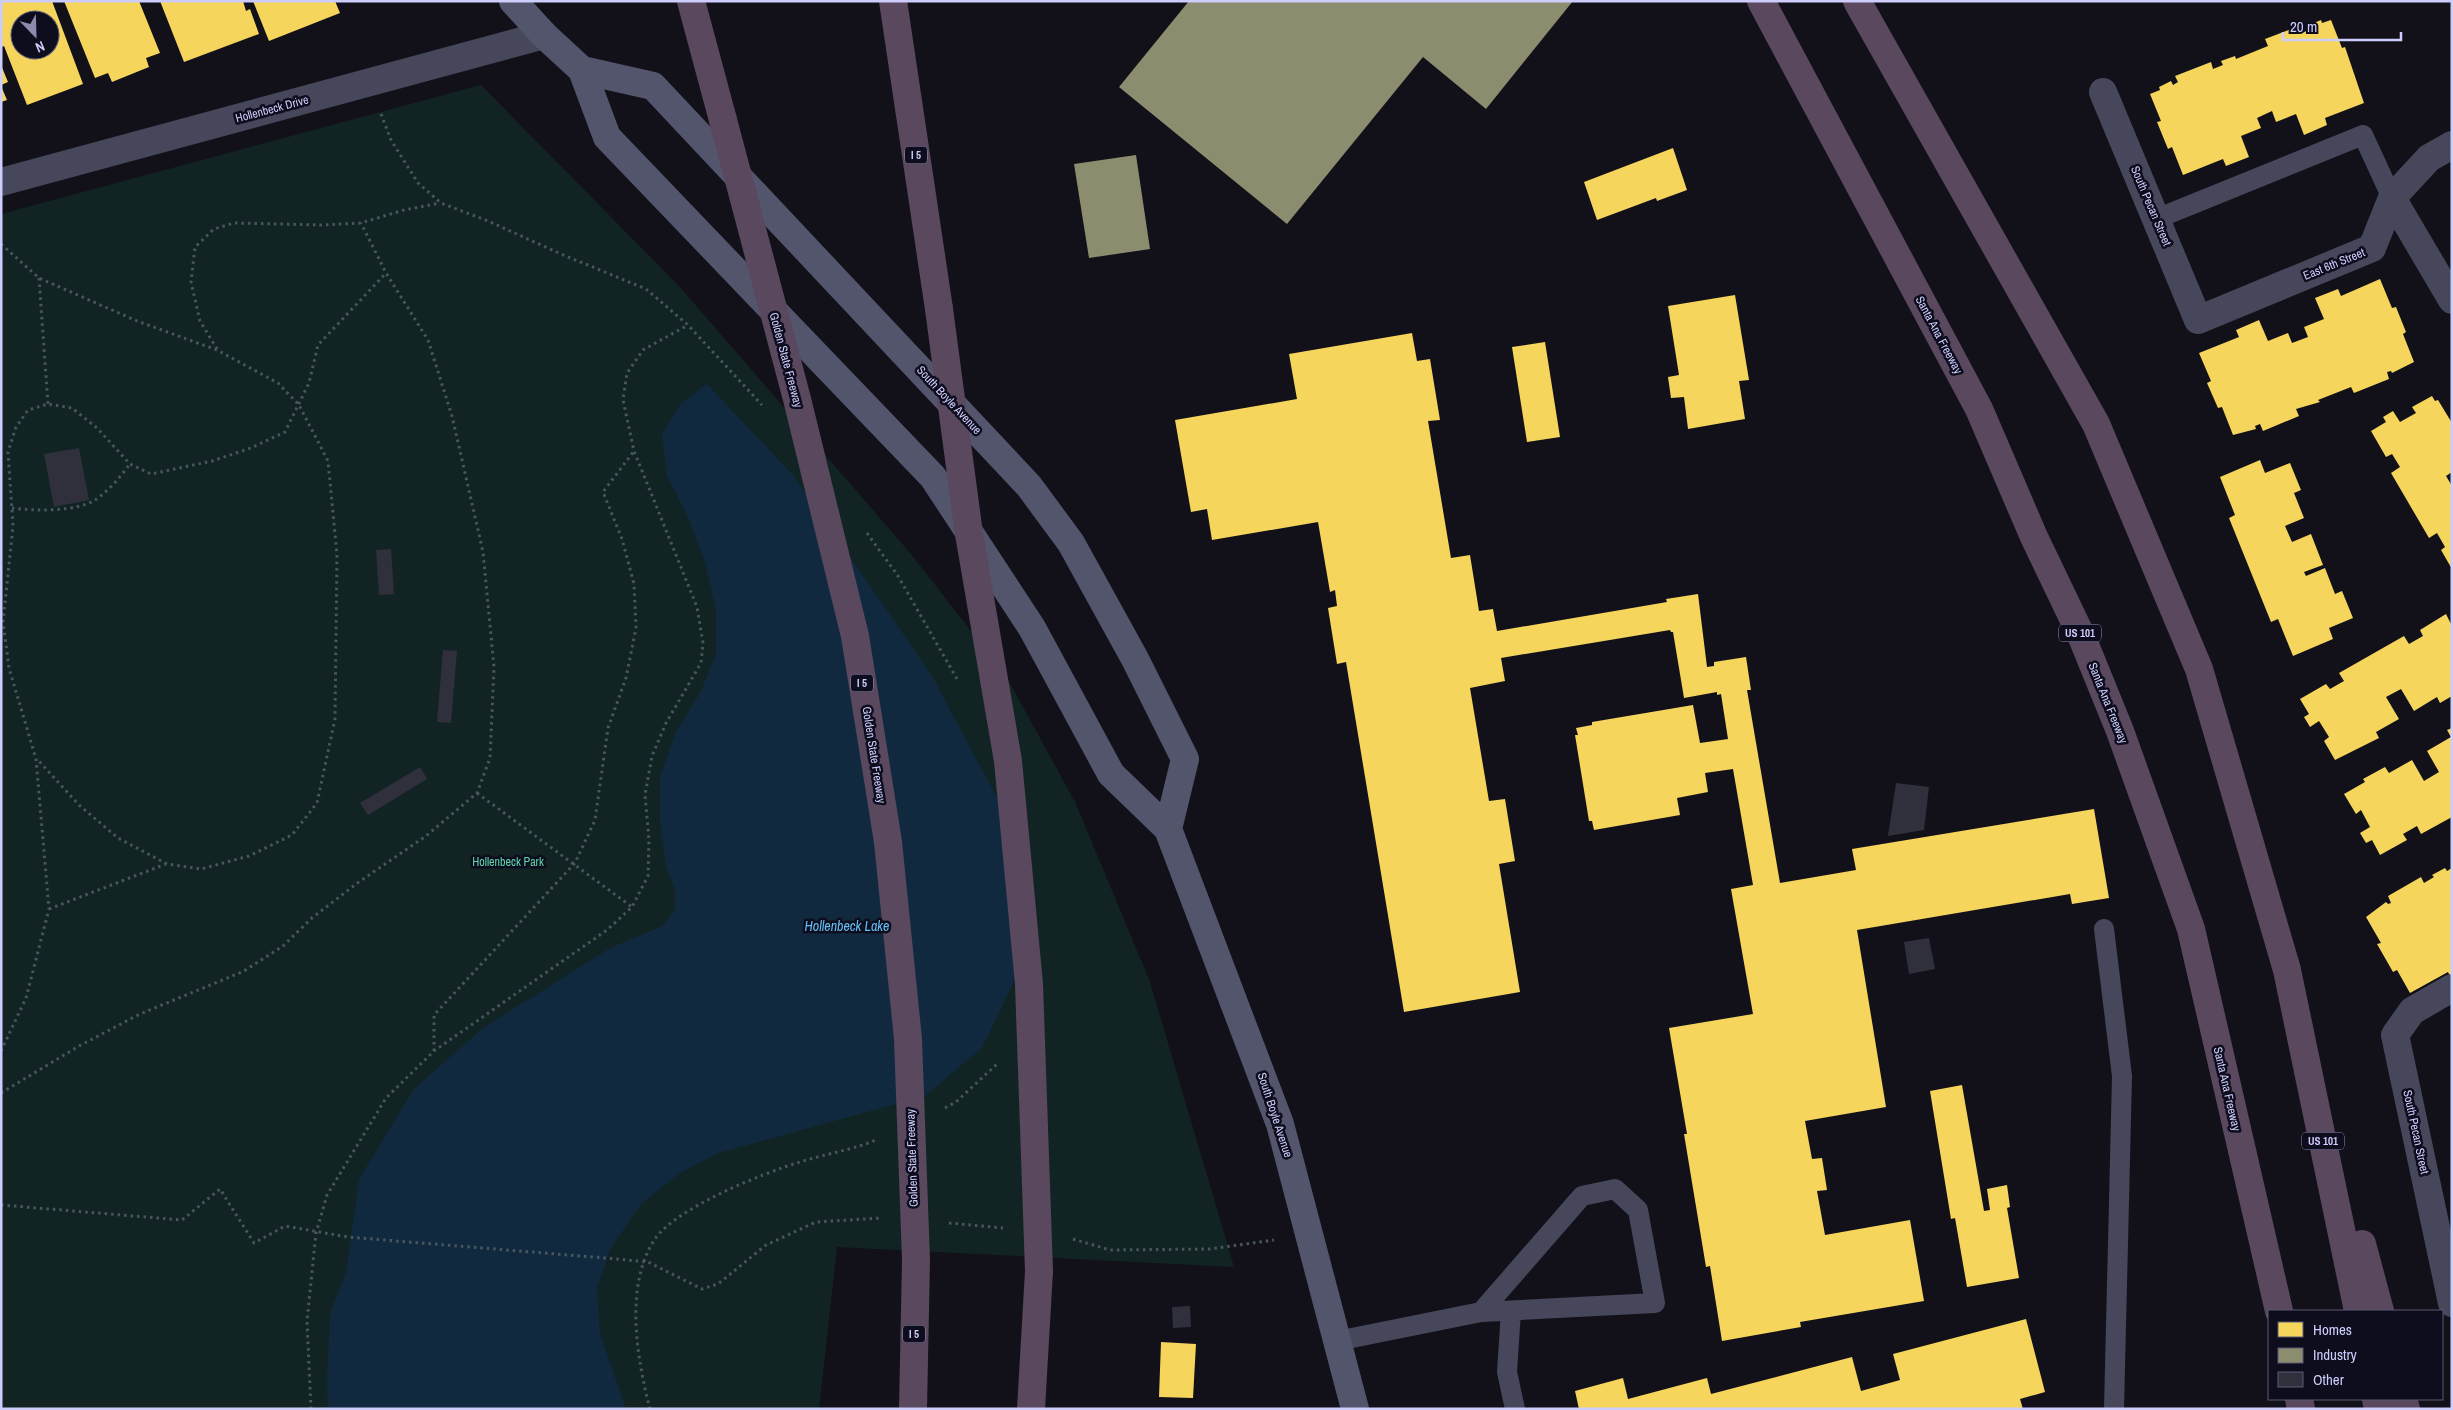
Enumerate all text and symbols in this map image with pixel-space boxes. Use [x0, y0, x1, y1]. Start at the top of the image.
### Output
north arrow [10, 10, 60, 60]
scale bar [2283, 10, 2400, 42]
text: 20 m [2290, 16, 2317, 37]
text: N [33, 37, 47, 57]
street label: Hollenbeck Drive [234, 92, 310, 126]
road number: I 5 [905, 146, 927, 164]
street label: South Pecan Street [2127, 164, 2175, 249]
street label: East 6th Street [2301, 244, 2367, 284]
street label: Santa Ana Freeway [1912, 293, 1966, 377]
street label: Golden State Freeway [766, 311, 806, 409]
street label: South Boyle Avenue [913, 362, 985, 438]
road number: US 101 [2059, 624, 2101, 641]
street label: Santa Ana Freeway [2084, 660, 2132, 746]
road number: I 5 [851, 674, 873, 691]
street label: Golden State Freeway [858, 705, 890, 805]
park label: Hollenbeck Park [472, 854, 544, 870]
water label: Hollenbeck Lake [805, 917, 889, 935]
street label: Santa Ana Freeway [2210, 1045, 2244, 1133]
street label: South Boyle Avenue [1254, 1070, 1296, 1160]
street label: South Pecan Street [2399, 1089, 2433, 1176]
street label: Golden State Freeway [902, 1109, 922, 1207]
road number: US 101 [2302, 1132, 2344, 1150]
legend [2268, 1310, 2443, 1400]
text: Homes [2313, 1319, 2352, 1340]
road number: I 5 [903, 1326, 925, 1342]
text: Industry [2313, 1344, 2358, 1365]
text: Other [2313, 1369, 2344, 1390]

